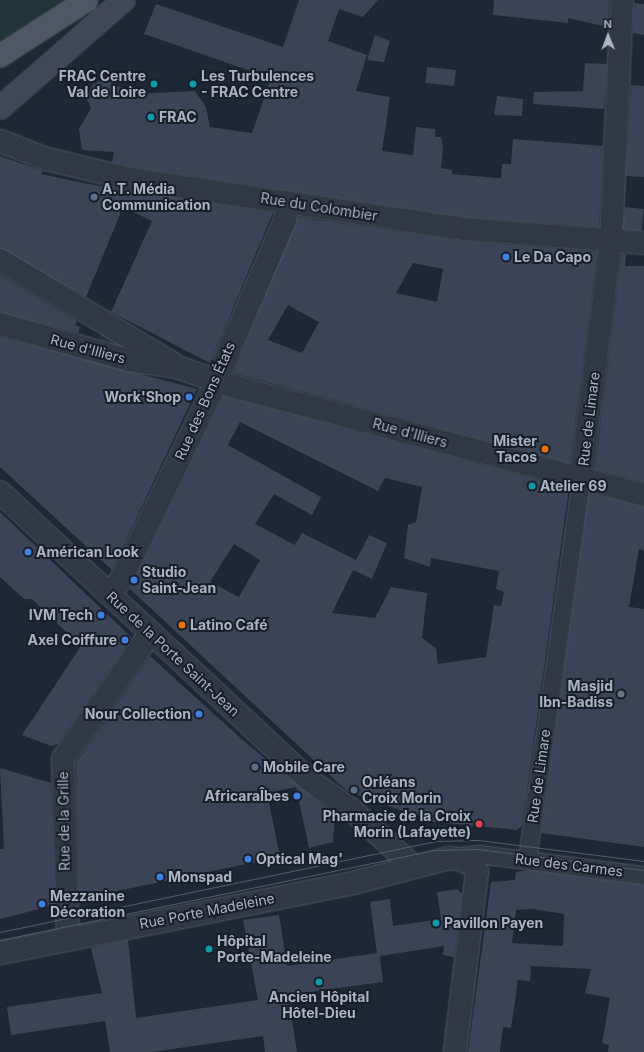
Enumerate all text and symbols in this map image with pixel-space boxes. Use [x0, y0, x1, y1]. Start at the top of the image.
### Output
north arrow [588, 16, 628, 56]
text: N [603, 17, 612, 31]
place label: FRAC Centre Val de Loire [59, 68, 146, 100]
place label: Les Turbulences - FRAC Centre [201, 68, 314, 100]
marker: FRAC Centre Val de Loire [149, 79, 159, 89]
marker: Les Turbulences - FRAC Centre [188, 79, 198, 89]
place label: FRAC [159, 109, 197, 125]
marker: FRAC [146, 112, 156, 122]
place label: A.T. Média Communication [102, 181, 210, 214]
street label: Rue du Colombier [259, 189, 379, 225]
marker: A.T. Média Communication [89, 192, 99, 202]
place label: Le Da Capo [514, 249, 591, 265]
marker: Le Da Capo [501, 252, 511, 262]
street label: Rue d'Illiers [49, 331, 127, 367]
street label: Rue des Bons États [171, 339, 239, 463]
street label: Rue de Limare [575, 371, 603, 467]
place label: Work'Shop [105, 389, 181, 405]
marker: Work'Shop [184, 392, 194, 402]
street label: Rue d'Illiers [371, 415, 449, 451]
place label: Mister Tacos [493, 433, 537, 466]
marker: Mister Tacos [540, 444, 550, 454]
place label: Atelier 69 [540, 478, 607, 494]
marker: Atelier 69 [527, 481, 537, 491]
place label: Américan Look [36, 544, 139, 560]
marker: Américan Look [23, 547, 33, 557]
place label: Studio Saint-Jean [142, 564, 216, 596]
marker: Studio Saint-Jean [129, 575, 139, 585]
street label: Rue de la Porte Saint-Jean [103, 588, 243, 720]
place label: IVM Tech [29, 607, 93, 623]
marker: IVM Tech [96, 610, 106, 620]
place label: Latino Café [190, 617, 268, 633]
marker: Latino Café [177, 620, 187, 630]
place label: Axel Coiffure [28, 632, 117, 648]
marker: Axel Coiffure [120, 635, 130, 645]
place label: Masjid Ibn-Badiss [539, 678, 613, 710]
marker: Masjid Ibn-Badiss [616, 689, 626, 699]
place label: Nour Collection [85, 706, 191, 722]
marker: Nour Collection [194, 709, 204, 719]
street label: Rue de Limare [524, 728, 554, 824]
place label: Mobile Care [263, 759, 345, 775]
marker: Mobile Care [250, 762, 260, 772]
street label: Rue de la Grille [55, 771, 73, 871]
place label: Orléans Croix Morin [362, 774, 441, 806]
marker: Orléans Croix Morin [349, 785, 359, 795]
place label: AfricaraÎbes [204, 788, 289, 804]
marker: AfricaraÎbes [292, 791, 302, 801]
place label: Pharmacie de la Croix Morin (Lafayette) [323, 808, 471, 840]
marker: Pharmacie de la Croix Morin (Lafayette) [474, 819, 484, 829]
street label: Rue des Carmes [514, 850, 624, 880]
place label: Optical Mag' [256, 851, 343, 867]
marker: Optical Mag' [243, 854, 253, 864]
place label: Monspad [168, 869, 232, 885]
marker: Monspad [155, 872, 165, 882]
place label: Mezzanine Décoration [50, 888, 125, 920]
street label: Rue Porte Madeleine [138, 890, 276, 932]
marker: Mezzanine Décoration [37, 899, 47, 909]
place label: Pavillon Payen [444, 915, 543, 931]
marker: Pavillon Payen [431, 918, 441, 928]
place label: Hôpital Porte-Madeleine [217, 933, 332, 966]
marker: Hôpital Porte-Madeleine [204, 944, 214, 954]
marker: Ancien Hôpital Hôtel-Dieu [314, 977, 324, 987]
place label: Ancien Hôpital Hôtel-Dieu [269, 989, 369, 1022]

